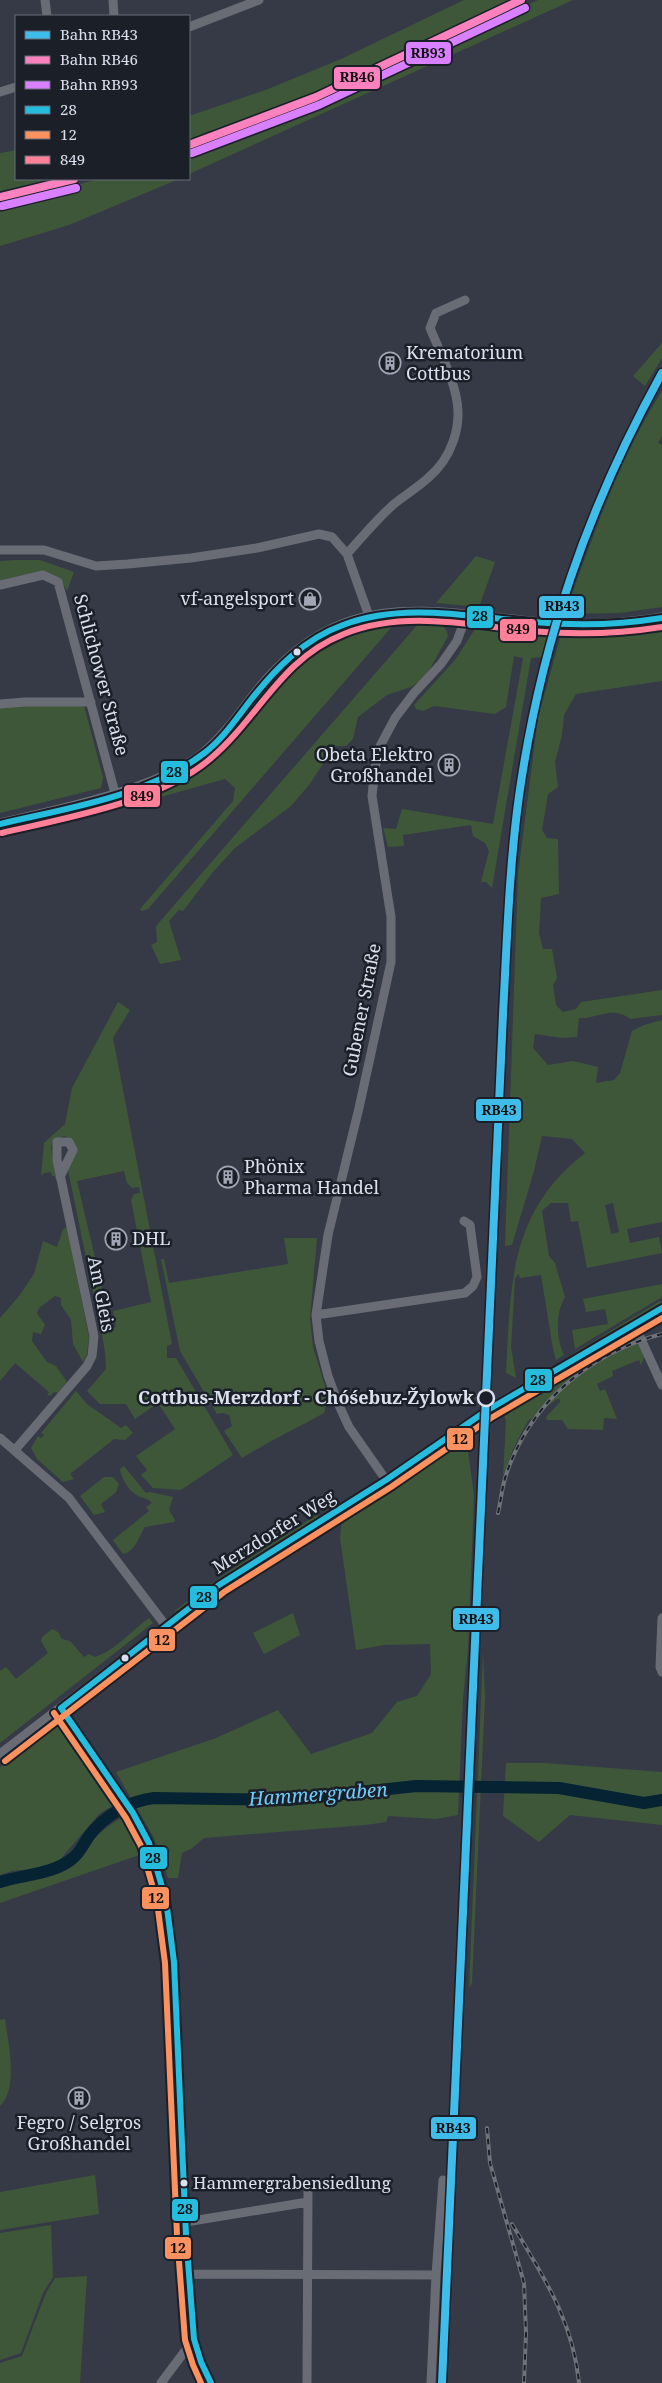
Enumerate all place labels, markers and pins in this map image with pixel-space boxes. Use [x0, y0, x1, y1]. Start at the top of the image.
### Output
place label: Krematorium Cottbus [406, 340, 523, 385]
building icon: Krematorium Cottbus [378, 351, 402, 375]
place label: vf-angelsport [180, 586, 294, 610]
shop icon: vf-angelsport [298, 587, 322, 611]
unlabelled marker [292, 647, 302, 657]
place label: Obeta Elektro Großhandel [316, 742, 433, 787]
building icon: Obeta Elektro Großhandel [437, 753, 461, 777]
place label: Phönix Pharma Handel [244, 1154, 379, 1199]
building icon: Phönix Pharma Handel [216, 1165, 240, 1189]
place label: DHL [132, 1226, 171, 1250]
building icon: DHL [104, 1227, 128, 1251]
place label: Cottbus-Merzdorf - Chóśebuz-Žylowk [138, 1385, 475, 1409]
marker: Cottbus-Merzdorf - Chóśebuz-Žylowk [477, 1389, 495, 1407]
unlabelled marker [120, 1653, 130, 1663]
building icon: Fegro / Selgros Großhandel [67, 2086, 91, 2110]
place label: Fegro / Selgros Großhandel [17, 2110, 141, 2155]
place label: Hammergrabensiedlung [193, 2171, 391, 2194]
marker: Hammergrabensiedlung [179, 2178, 189, 2188]

